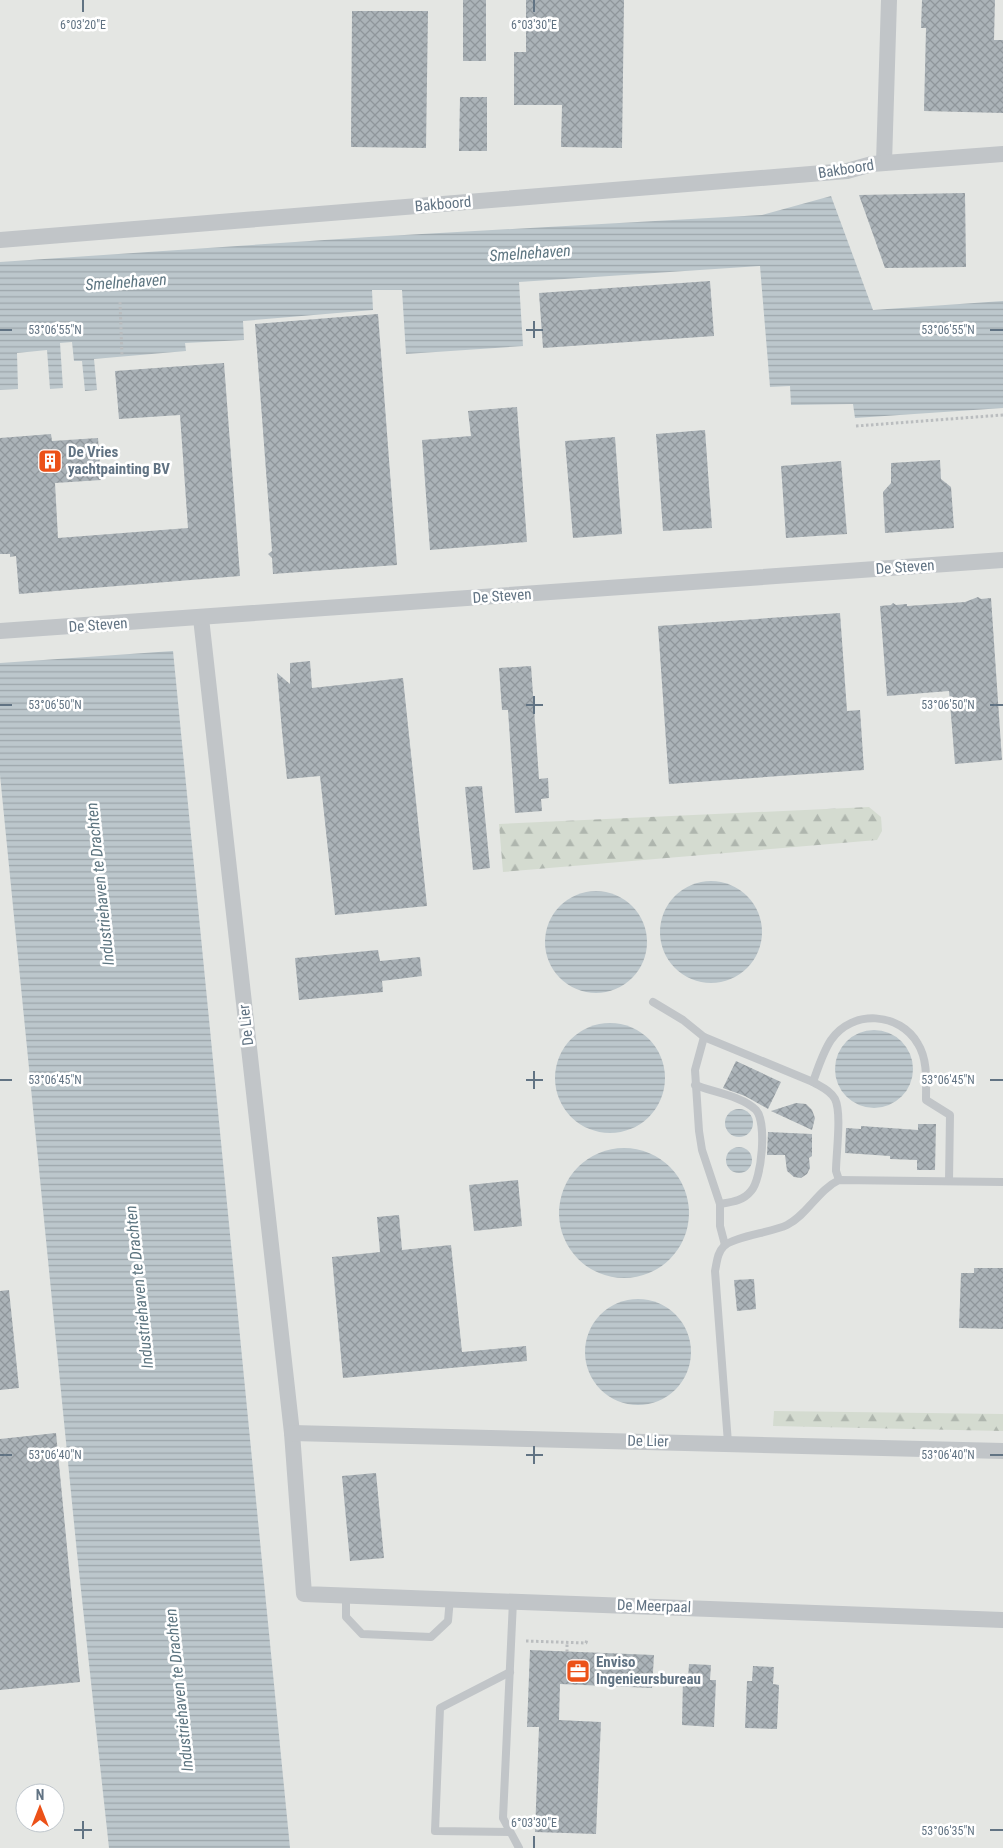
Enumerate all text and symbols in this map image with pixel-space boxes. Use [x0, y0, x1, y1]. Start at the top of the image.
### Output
text: 6°03'20"E [60, 18, 106, 32]
text: 6°03'30"E [511, 18, 557, 32]
street label: Bakboord [817, 156, 875, 182]
street label: Bakboord [414, 193, 472, 215]
water label: Smelnehaven [489, 241, 571, 265]
water label: Smelnehaven [85, 270, 167, 294]
text: 53°06'55"N [28, 323, 82, 337]
text: 53°06'55"N [921, 323, 975, 337]
place label: De Vries yachtpainting BV [68, 443, 170, 478]
building icon: De Vries yachtpainting BV [37, 448, 63, 474]
street label: De Steven [875, 556, 935, 578]
street label: De Steven [472, 585, 532, 607]
street label: De Steven [68, 614, 128, 636]
text: 53°06'50"N [28, 698, 82, 712]
text: 53°06'50"N [921, 698, 975, 712]
water label: Industriehaven te Drachten [82, 802, 118, 966]
street label: De Lier [235, 1003, 257, 1046]
text: 53°06'45"N [28, 1073, 82, 1087]
text: 53°06'45"N [921, 1073, 975, 1087]
water label: Industriehaven te Drachten [121, 1205, 157, 1369]
street label: De Lier [627, 1432, 669, 1450]
text: 53°06'40"N [28, 1448, 82, 1462]
text: 53°06'40"N [921, 1448, 975, 1462]
street label: De Meerpaal [617, 1596, 691, 1616]
water label: Industriehaven te Drachten [161, 1608, 197, 1772]
place label: Enviso Ingenieursbureau [596, 1653, 701, 1688]
office icon: Enviso Ingenieursbureau [565, 1658, 591, 1684]
north arrow [15, 1783, 65, 1833]
text: N [36, 1787, 44, 1803]
text: 6°03'30"E [511, 1816, 557, 1830]
text: 53°06'35"N [921, 1824, 975, 1838]

